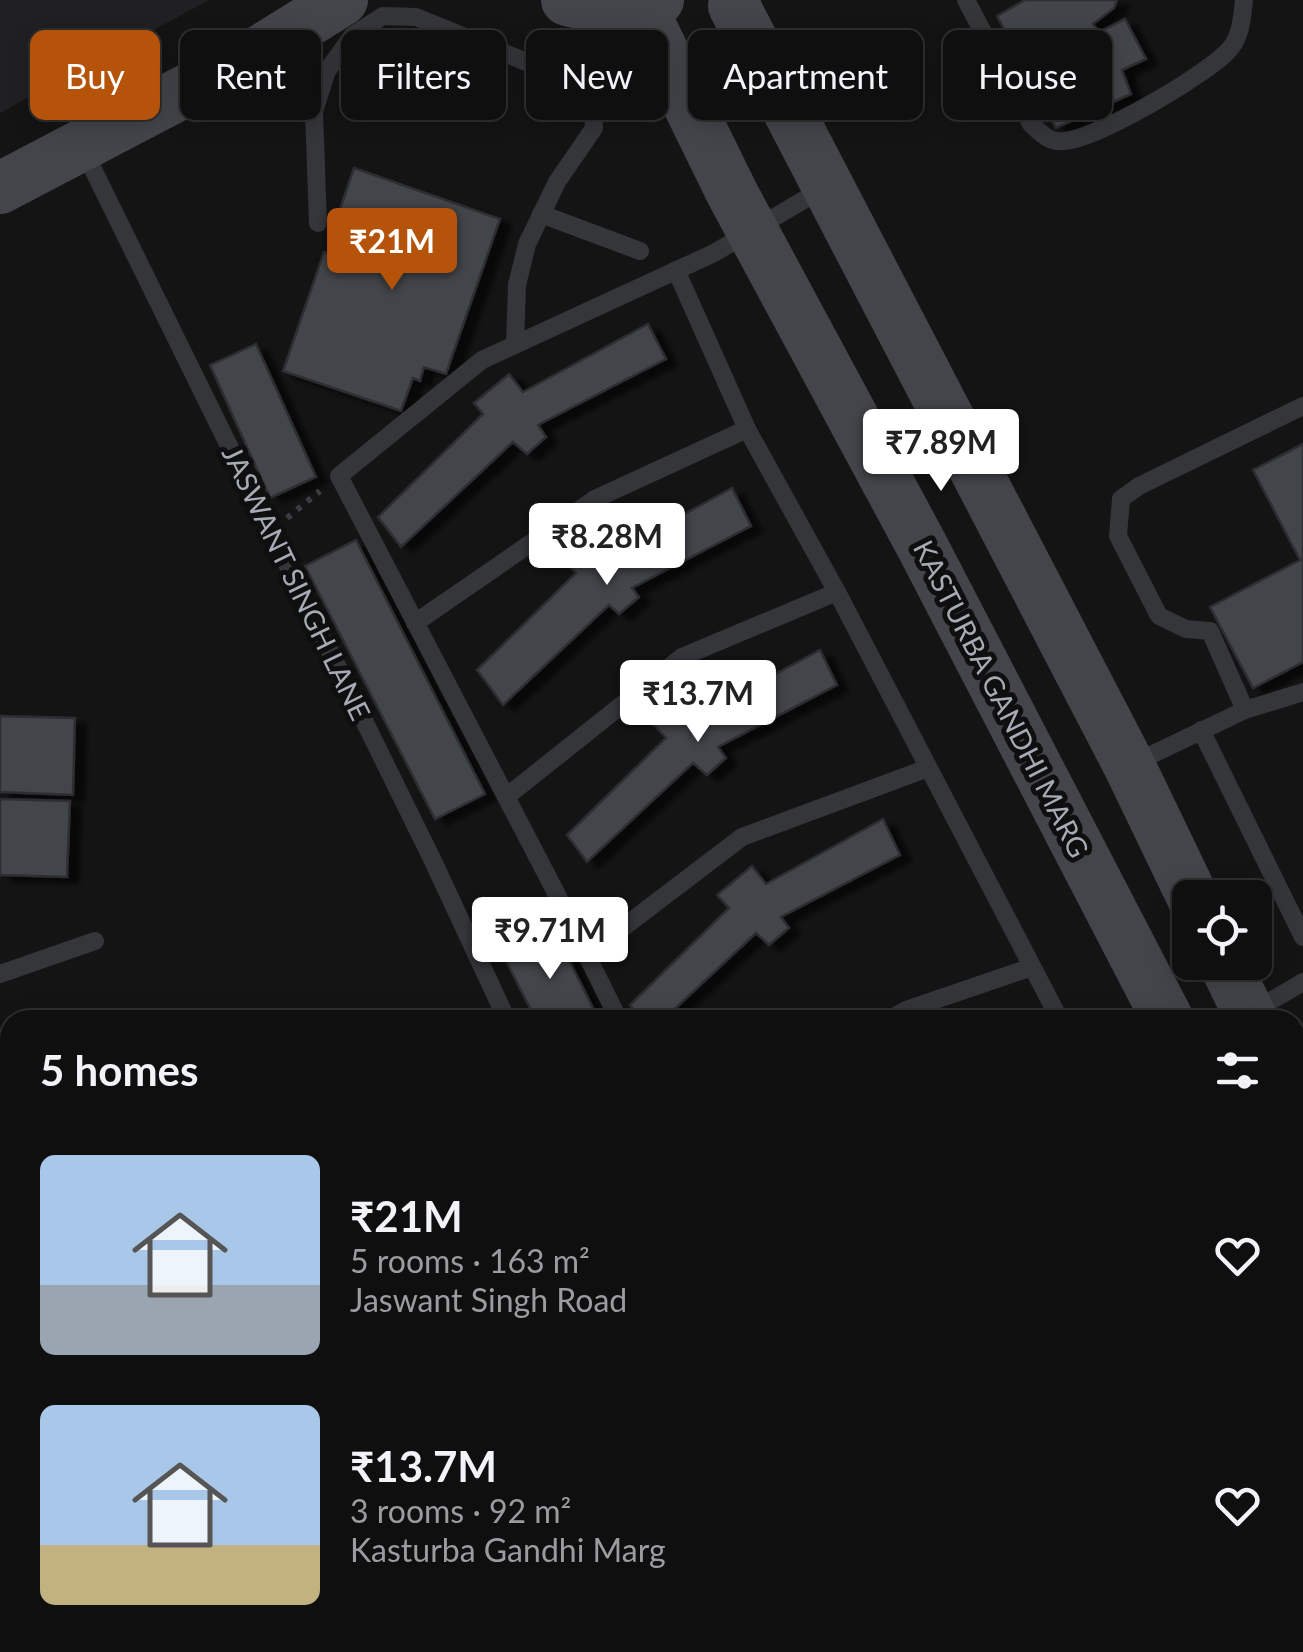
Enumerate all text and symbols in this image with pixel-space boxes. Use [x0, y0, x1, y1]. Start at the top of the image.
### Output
chip: Buy [30, 30, 160, 120]
chip: Rent [180, 30, 321, 120]
chip: Filters [341, 30, 506, 120]
chip: New [526, 30, 668, 120]
chip: Apartment [688, 30, 923, 120]
chip: House [943, 30, 1112, 120]
pin: ₹21M [333, 208, 451, 293]
text: ₹21M [349, 221, 435, 260]
pin: ₹7.89M [860, 409, 1022, 494]
text: ₹7.89M [885, 422, 997, 461]
street label: JASWANT SINGH LANE [216, 440, 378, 725]
pin: ₹8.28M [526, 503, 688, 588]
text: ₹8.28M [551, 516, 663, 555]
street label: KASTURBA GANDHI MARG [907, 534, 1097, 863]
pin: ₹13.7M [617, 660, 779, 745]
text: ₹13.7M [642, 673, 754, 712]
map controls [1172, 880, 1272, 980]
button: locate [1172, 880, 1272, 980]
pin: ₹9.71M [469, 897, 631, 982]
text: ₹9.71M [494, 910, 606, 949]
icon: filters [1210, 1043, 1265, 1098]
text: 5 homes [40, 1045, 198, 1095]
text: ₹21M [350, 1191, 463, 1241]
icon: home [120, 1195, 240, 1315]
icon: heart [1210, 1228, 1265, 1283]
text: 5 rooms · 163 m² [350, 1241, 590, 1280]
text: Jaswant Singh Road [350, 1280, 627, 1319]
text: ₹13.7M [350, 1441, 497, 1491]
icon: home [120, 1445, 240, 1565]
icon: heart [1210, 1478, 1265, 1533]
text: 3 rooms · 92 m² [350, 1491, 571, 1530]
text: Kasturba Gandhi Marg [350, 1530, 666, 1569]

